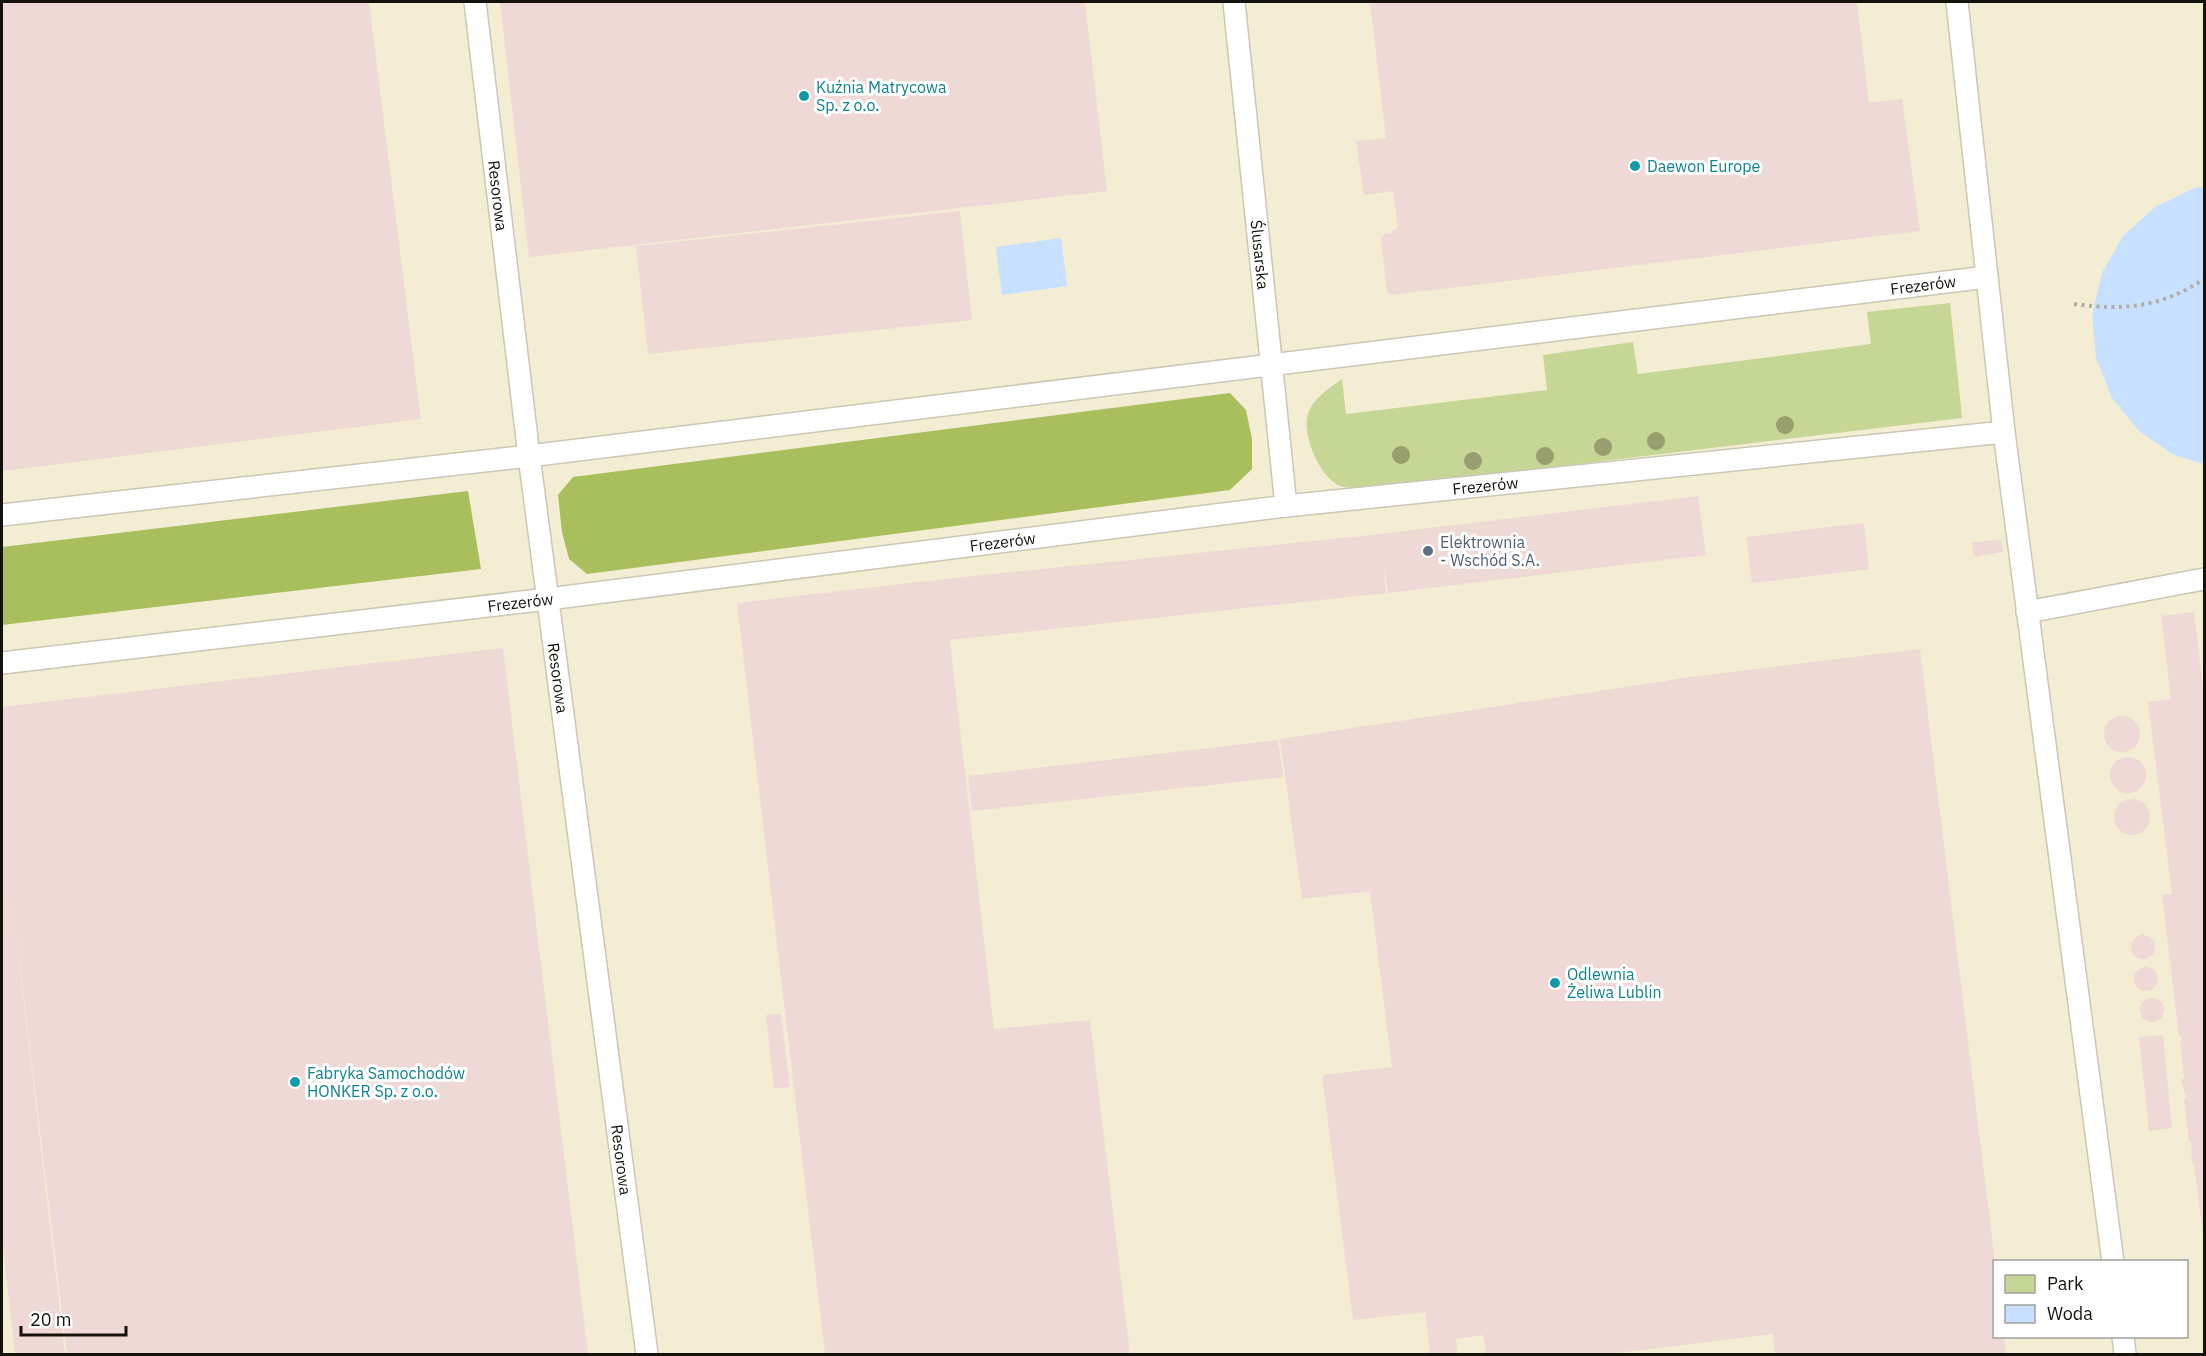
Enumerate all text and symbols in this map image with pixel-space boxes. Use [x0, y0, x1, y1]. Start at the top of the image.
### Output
place label: Kuźnia Matrycowa Sp. z o.o. [816, 77, 947, 115]
marker: Kuźnia Matrycowa Sp. z o.o. [797, 89, 811, 103]
place label: Daewon Europe [1647, 156, 1760, 176]
street label: Resorowa [484, 159, 512, 233]
marker: Daewon Europe [1628, 159, 1642, 173]
street label: Ślusarska [1247, 219, 1274, 291]
street label: Frezerów [1889, 271, 1957, 299]
street label: Frezerów [1451, 472, 1519, 499]
street label: Frezerów [969, 528, 1037, 556]
place label: Elektrownia - Wschód S.A. [1440, 532, 1540, 570]
marker: Elektrownia - Wschód S.A. [1421, 544, 1435, 558]
street label: Frezerów [486, 588, 554, 616]
street label: Resorowa [544, 641, 573, 715]
place label: Odlewnia Żeliwa Lublin [1567, 964, 1661, 1002]
marker: Odlewnia Żeliwa Lublin [1548, 976, 1562, 990]
place label: Fabryka Samochodów HONKER Sp. z o.o. [307, 1063, 465, 1101]
marker: Fabryka Samochodów HONKER Sp. z o.o. [288, 1075, 302, 1089]
street label: Resorowa [607, 1123, 636, 1197]
legend [1993, 1260, 2188, 1338]
text: Park [2047, 1272, 2084, 1295]
scale bar [21, 1299, 126, 1337]
text: Woda [2047, 1302, 2093, 1325]
text: 20 m [30, 1308, 72, 1331]

